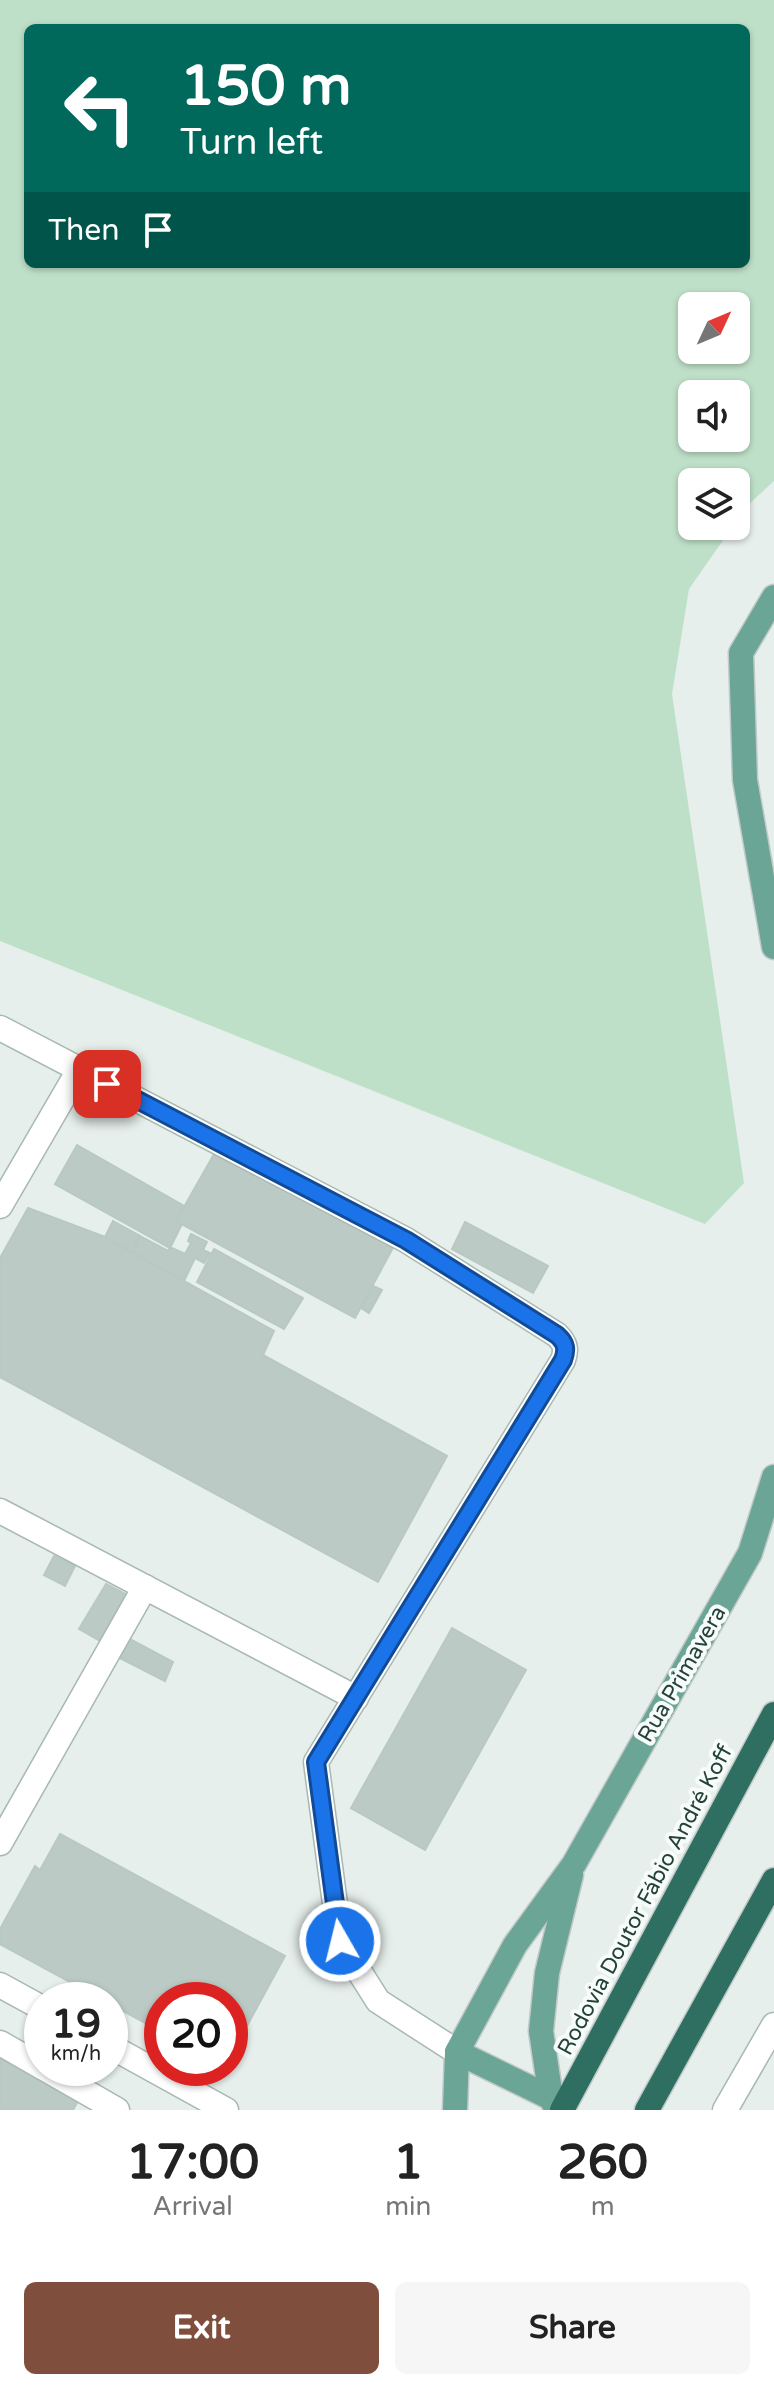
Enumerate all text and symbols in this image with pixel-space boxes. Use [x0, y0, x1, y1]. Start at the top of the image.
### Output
text: 150 m [180, 53, 351, 120]
icon: left [48, 56, 152, 160]
text: Turn left [180, 121, 323, 164]
icon: arrive [136, 208, 180, 252]
text: Then [48, 212, 120, 249]
north arrow [678, 292, 750, 364]
map controls [678, 292, 750, 540]
button: sound [678, 380, 750, 452]
button: layers [678, 468, 750, 540]
pin [73, 1050, 141, 1118]
icon: arrive [85, 1062, 129, 1106]
street label: Rua Primavera [633, 1601, 731, 1747]
street label: Rodovia Doutor Fábio André Koff [552, 1741, 738, 2059]
position arrow [298, 1899, 382, 1983]
speed limit sign: 20 [144, 1982, 248, 2086]
text: 19 [51, 2000, 101, 2048]
text: km/h [51, 2042, 101, 2066]
text: 17:00 [126, 2134, 259, 2192]
text: 1 [393, 2134, 423, 2192]
text: 260 [557, 2134, 648, 2192]
text: Arrival [152, 2191, 233, 2222]
text: min [385, 2191, 431, 2222]
text: m [591, 2191, 615, 2222]
button: Exit [24, 2282, 379, 2374]
button: Share [395, 2282, 750, 2374]

